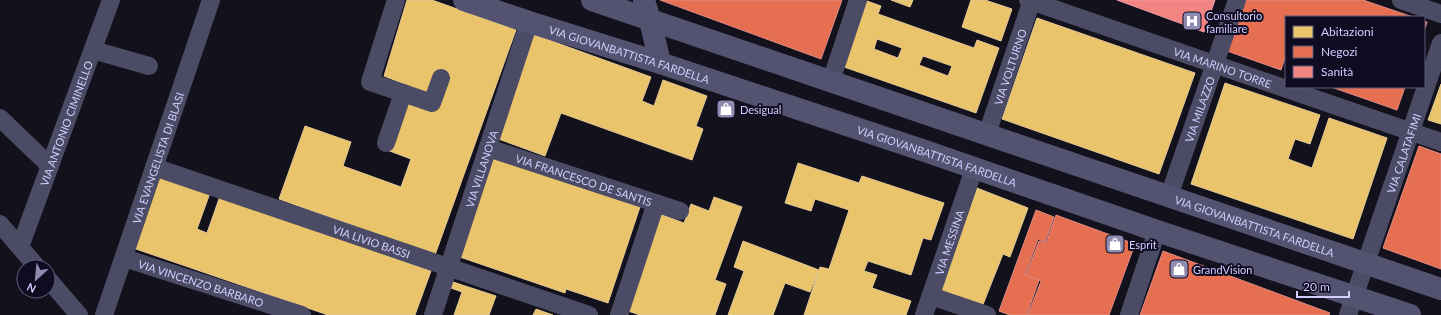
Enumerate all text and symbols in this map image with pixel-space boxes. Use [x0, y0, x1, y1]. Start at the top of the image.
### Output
place label: Consultorio familiare [1206, 9, 1262, 35]
hospital icon: Consultorio familiare [1181, 10, 1203, 32]
legend [1285, 16, 1425, 88]
street label: VIA GIOVANBATTISTA FARDELLA [548, 22, 712, 86]
text: Abitazioni [1321, 24, 1374, 39]
street label: VIA VOLTURNO [991, 27, 1028, 106]
street label: VIA MARINO TORRE [1172, 44, 1274, 90]
text: Negozi [1321, 44, 1358, 59]
street label: VIA ANTONIO CIMINELLO [37, 59, 95, 187]
text: Sanità [1321, 64, 1353, 79]
street label: VIA MILAZZO [1182, 74, 1217, 144]
street label: VIA EVANGELISTA DI BLASI [129, 90, 186, 225]
shop icon: Desigual [715, 98, 737, 120]
place label: Desigual [740, 103, 781, 116]
street label: VIA CALATAFIMI [1384, 112, 1423, 195]
street label: VIA GIOVANBATTISTA FARDELLA [856, 122, 1019, 189]
street label: VIA VILLANOVA [462, 128, 500, 209]
street label: VIA FRANCESCO DE SANTIS [514, 151, 654, 208]
street label: VIA GIOVANBATTISTA FARDELLA [1173, 192, 1337, 259]
street label: VIA MESSINA [932, 207, 966, 276]
street label: VIA LIVIO BASSI [331, 222, 412, 260]
shop icon: Esprit [1104, 233, 1126, 255]
place label: Esprit [1129, 238, 1157, 251]
street label: VIA VINCENZO BARBARO [137, 257, 266, 309]
shop icon: GrandVision [1168, 258, 1190, 280]
north arrow [16, 259, 56, 299]
place label: GrandVision [1193, 263, 1252, 276]
scale bar [1297, 273, 1349, 299]
text: 20 m [1303, 279, 1330, 294]
text: N [25, 281, 38, 296]

